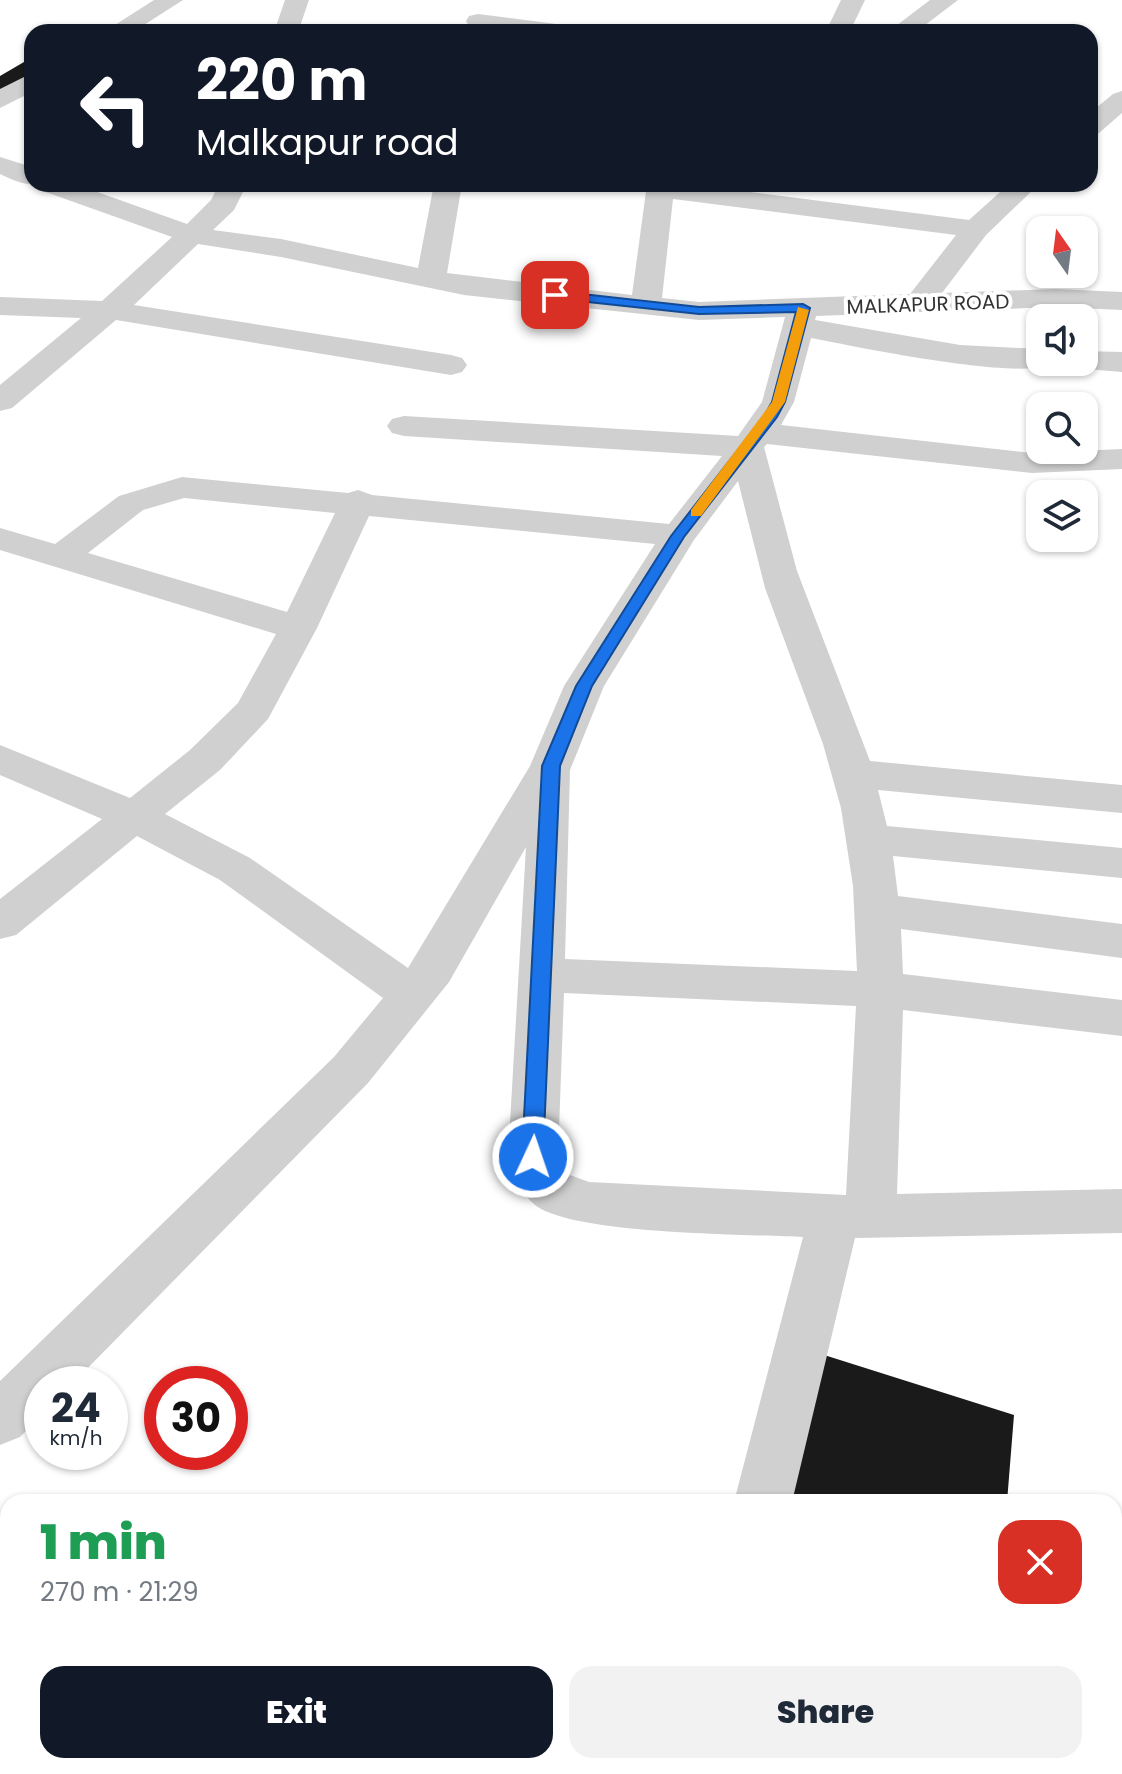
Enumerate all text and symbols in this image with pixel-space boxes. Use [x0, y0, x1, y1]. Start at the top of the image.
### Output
text: 220 m [196, 41, 368, 120]
icon: left [64, 56, 168, 160]
text: Malkapur road [196, 117, 459, 168]
north arrow [1026, 216, 1098, 288]
map controls [1026, 216, 1098, 552]
pin [521, 261, 589, 329]
icon: arrive [533, 273, 577, 317]
street label: MALKAPUR ROAD [846, 287, 1010, 321]
button: sound [1026, 304, 1098, 376]
button: search [1026, 392, 1098, 464]
button: layers [1026, 480, 1098, 552]
position arrow [491, 1115, 575, 1199]
speed limit sign: 30 [144, 1366, 248, 1470]
text: 24 [51, 1380, 101, 1436]
text: km/h [49, 1424, 103, 1452]
text: 1 min [40, 1509, 167, 1576]
button: close [998, 1520, 1082, 1604]
text: 270 m · 21:29 [40, 1574, 199, 1610]
button: Exit [40, 1666, 553, 1758]
button: Share [569, 1666, 1082, 1758]

